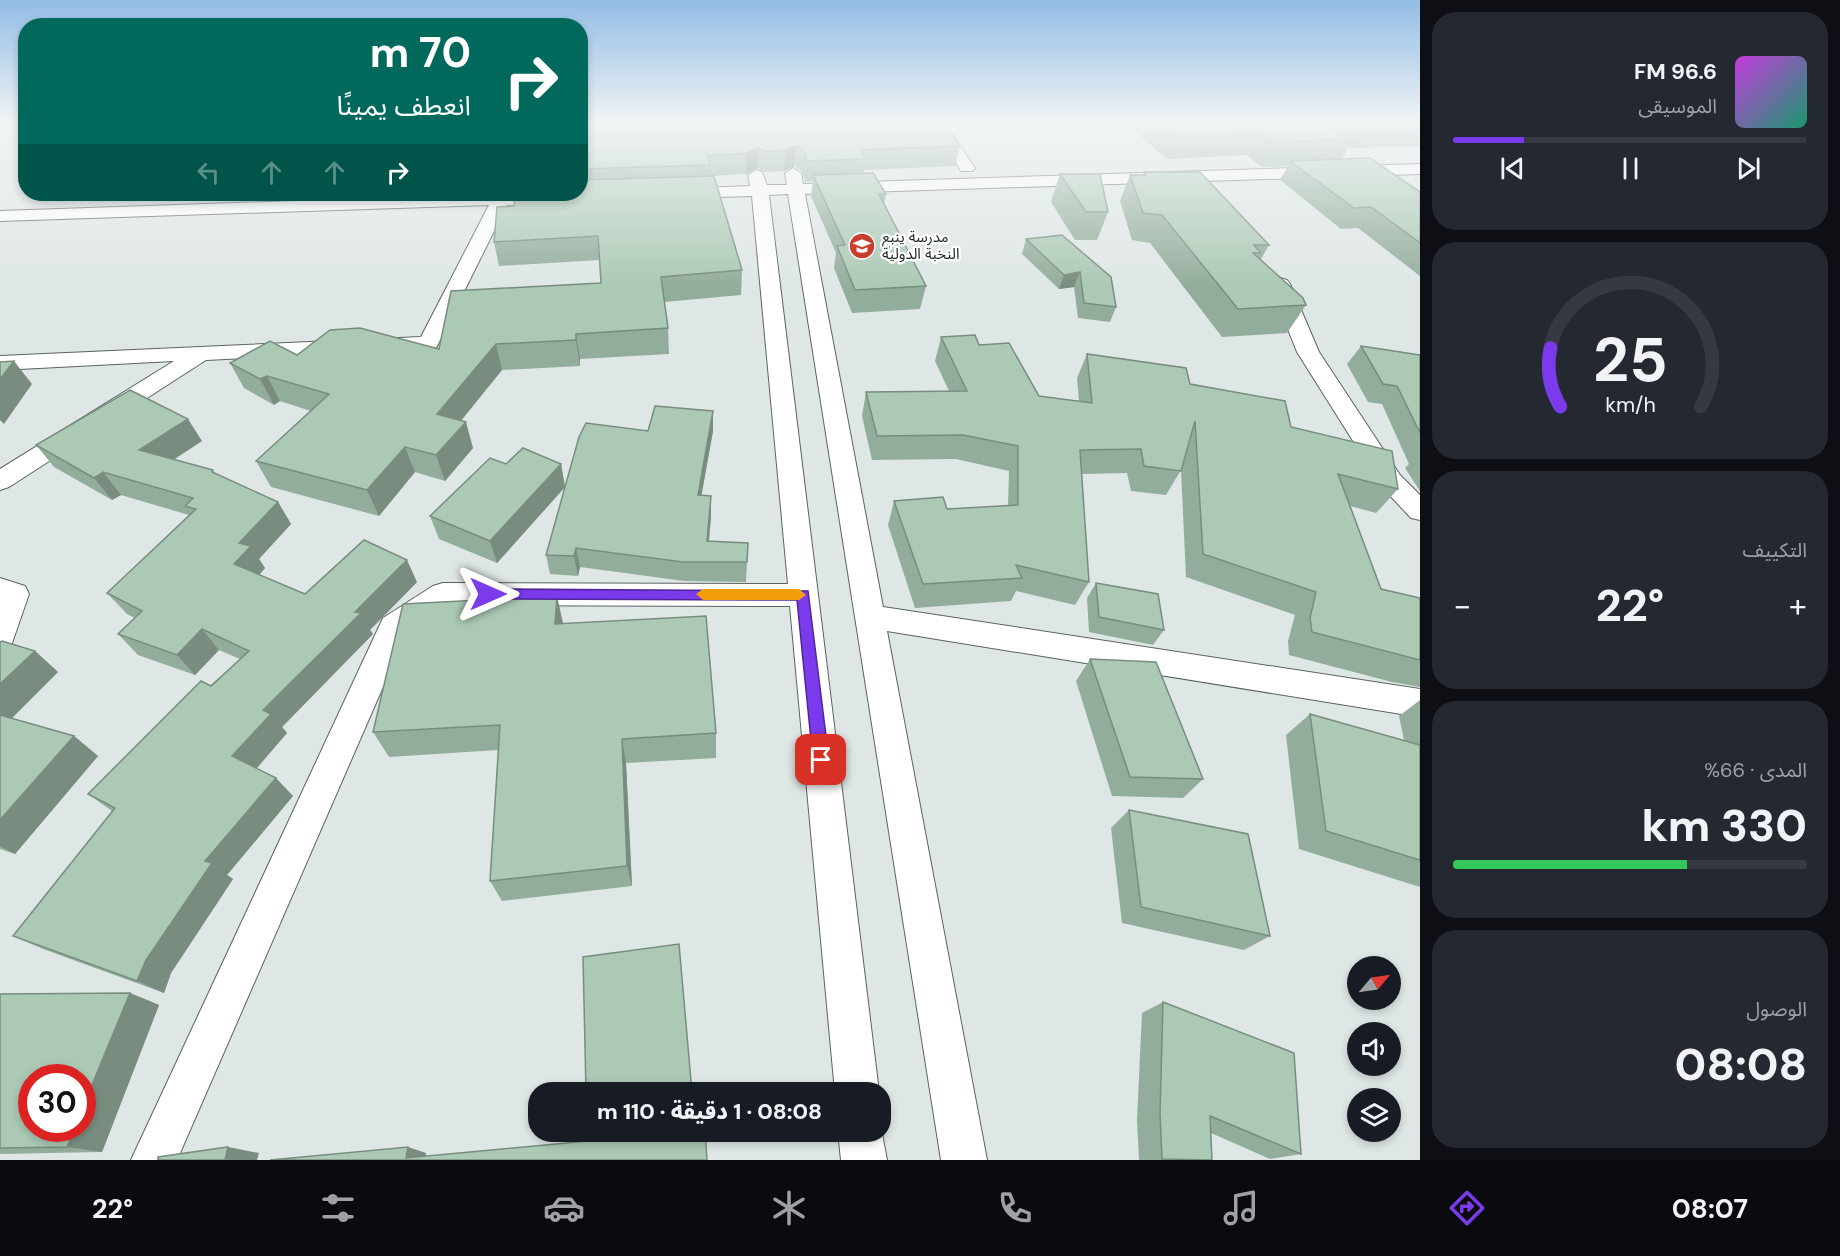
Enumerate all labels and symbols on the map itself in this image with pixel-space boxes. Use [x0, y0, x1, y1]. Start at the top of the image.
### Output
place label: مدرسة ينبع النخبة الدولية [882, 227, 960, 264]
school or university icon: مدرسة ينبع النخبة الدولية [847, 231, 877, 261]
position arrow [456, 562, 520, 626]
pin [795, 734, 846, 785]
north arrow [1347, 956, 1401, 1010]
speed limit sign: 30 [18, 1064, 96, 1142]

